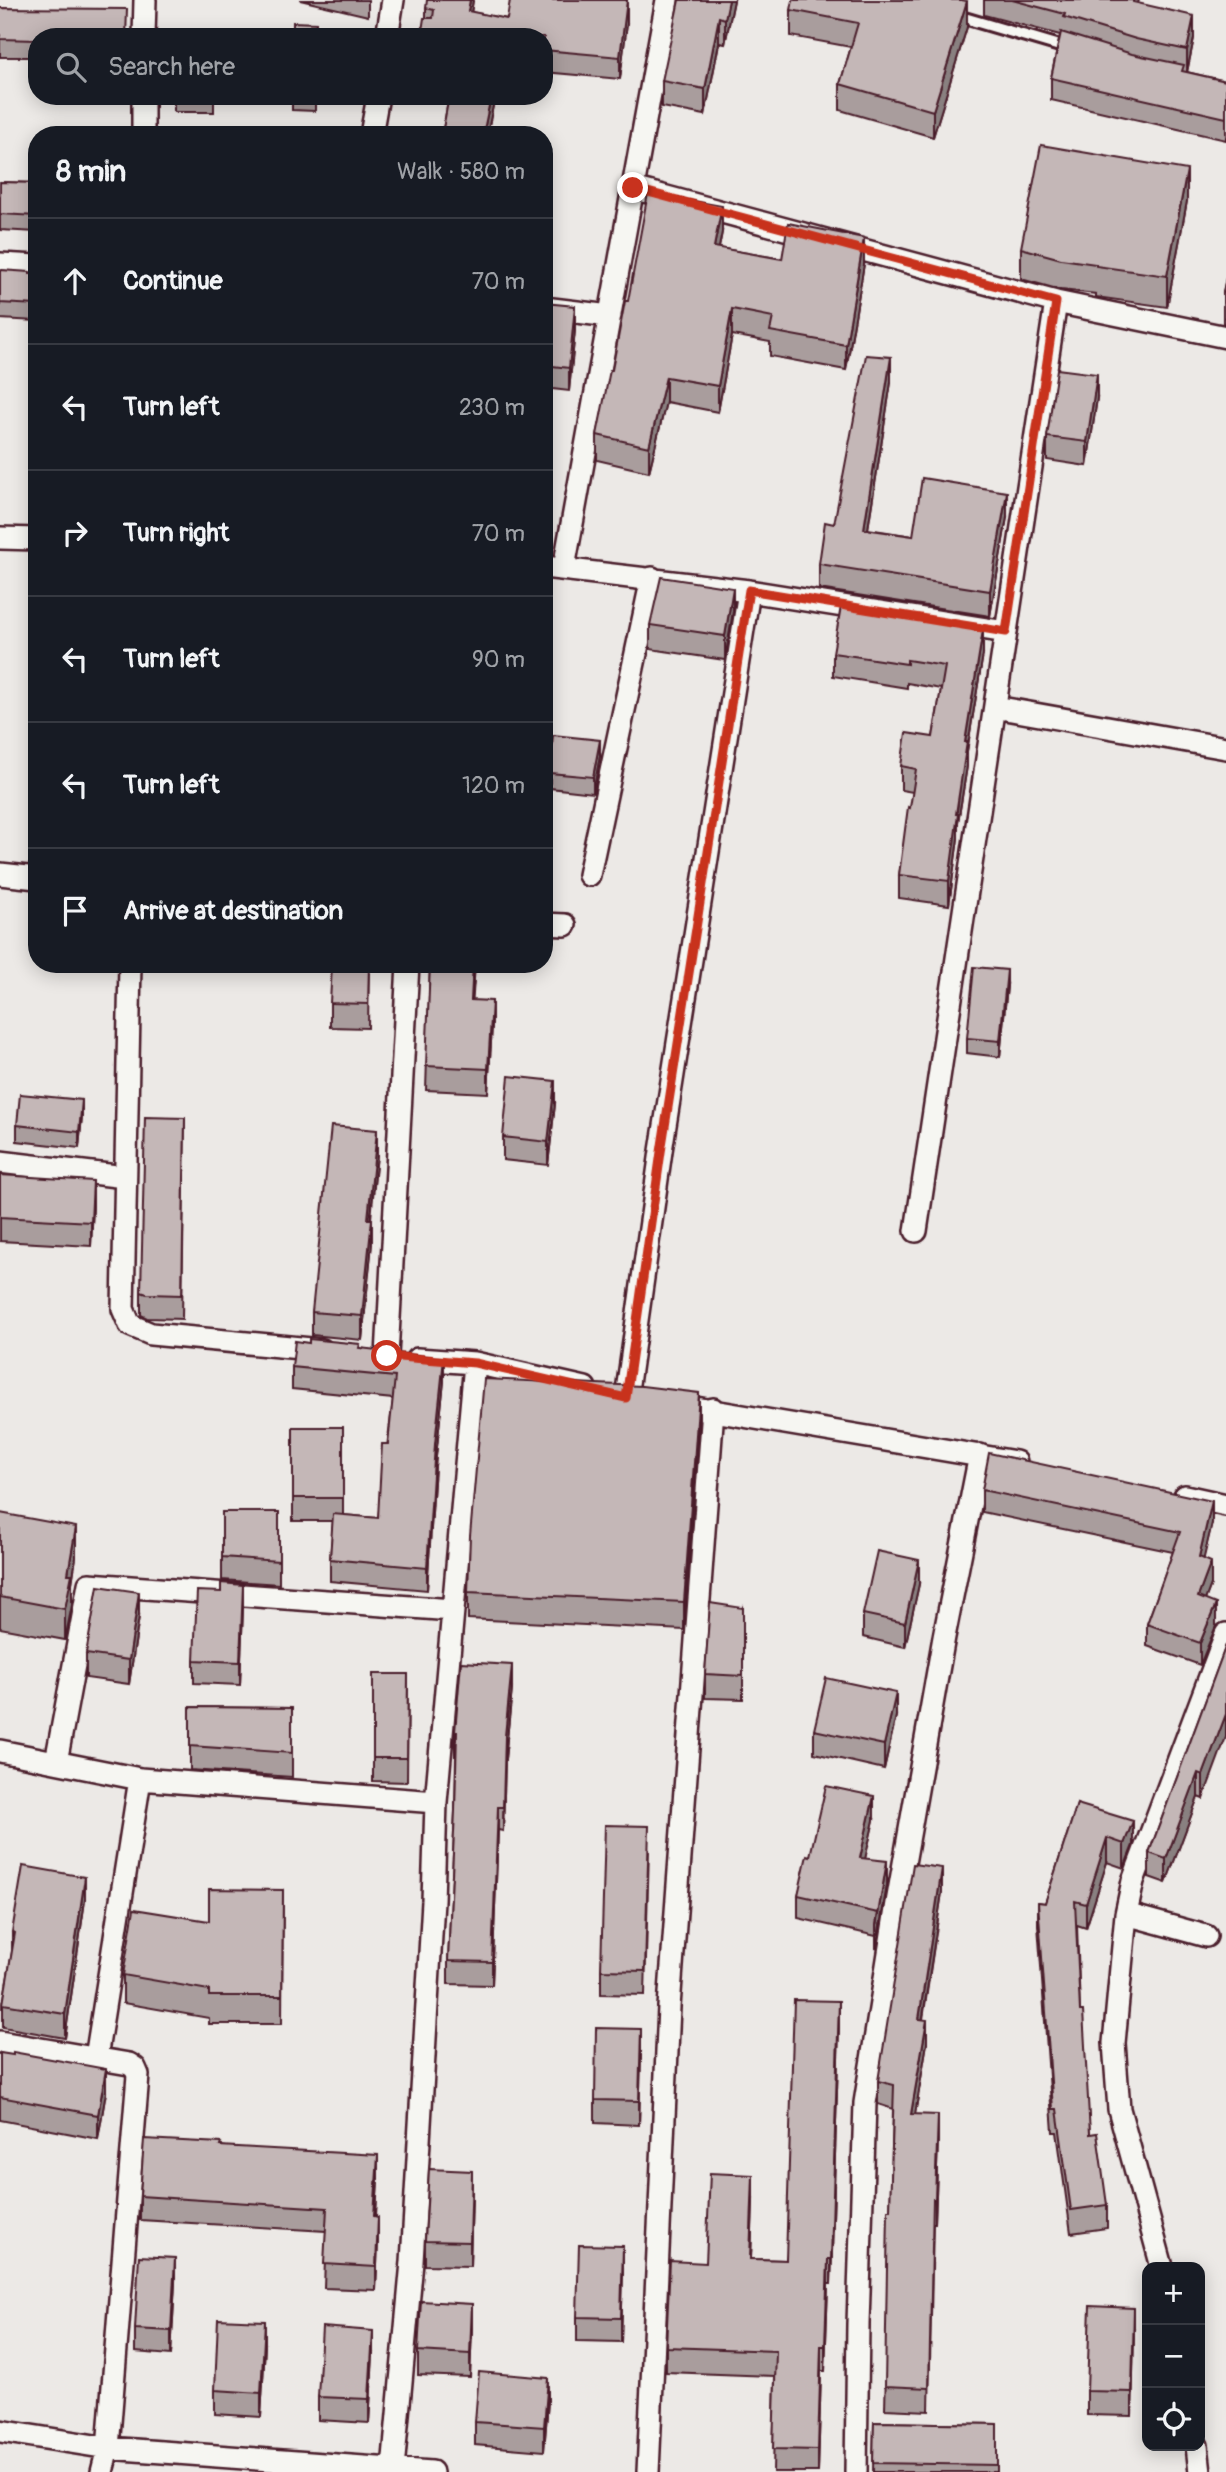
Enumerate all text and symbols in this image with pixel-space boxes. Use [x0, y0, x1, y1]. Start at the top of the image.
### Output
search box [28, 28, 553, 105]
icon: search [52, 48, 90, 86]
text: Search here [108, 51, 235, 83]
text: 8 min [56, 153, 126, 190]
text: Walk · 580 m [397, 157, 525, 186]
route end [617, 172, 648, 203]
icon: ahead [56, 262, 94, 300]
text: Continue [123, 265, 223, 297]
text: 70 m [472, 267, 525, 296]
icon: left [56, 388, 94, 426]
text: Turn left [123, 391, 219, 423]
text: 230 m [459, 393, 525, 422]
icon: right [56, 514, 94, 552]
text: Turn right [123, 517, 229, 549]
text: 70 m [472, 519, 525, 548]
icon: left [56, 640, 94, 678]
text: Turn left [123, 643, 219, 675]
text: 90 m [472, 645, 525, 674]
icon: left [56, 766, 94, 804]
text: Turn left [123, 769, 219, 801]
text: 120 m [462, 771, 525, 800]
icon: arrive [56, 892, 94, 930]
text: Arrive at destination [123, 895, 343, 927]
route start [371, 1340, 402, 1371]
map controls [1142, 2262, 1205, 2451]
button: + [1142, 2262, 1205, 2325]
button: − [1142, 2325, 1205, 2388]
button: locate [1142, 2388, 1205, 2451]

